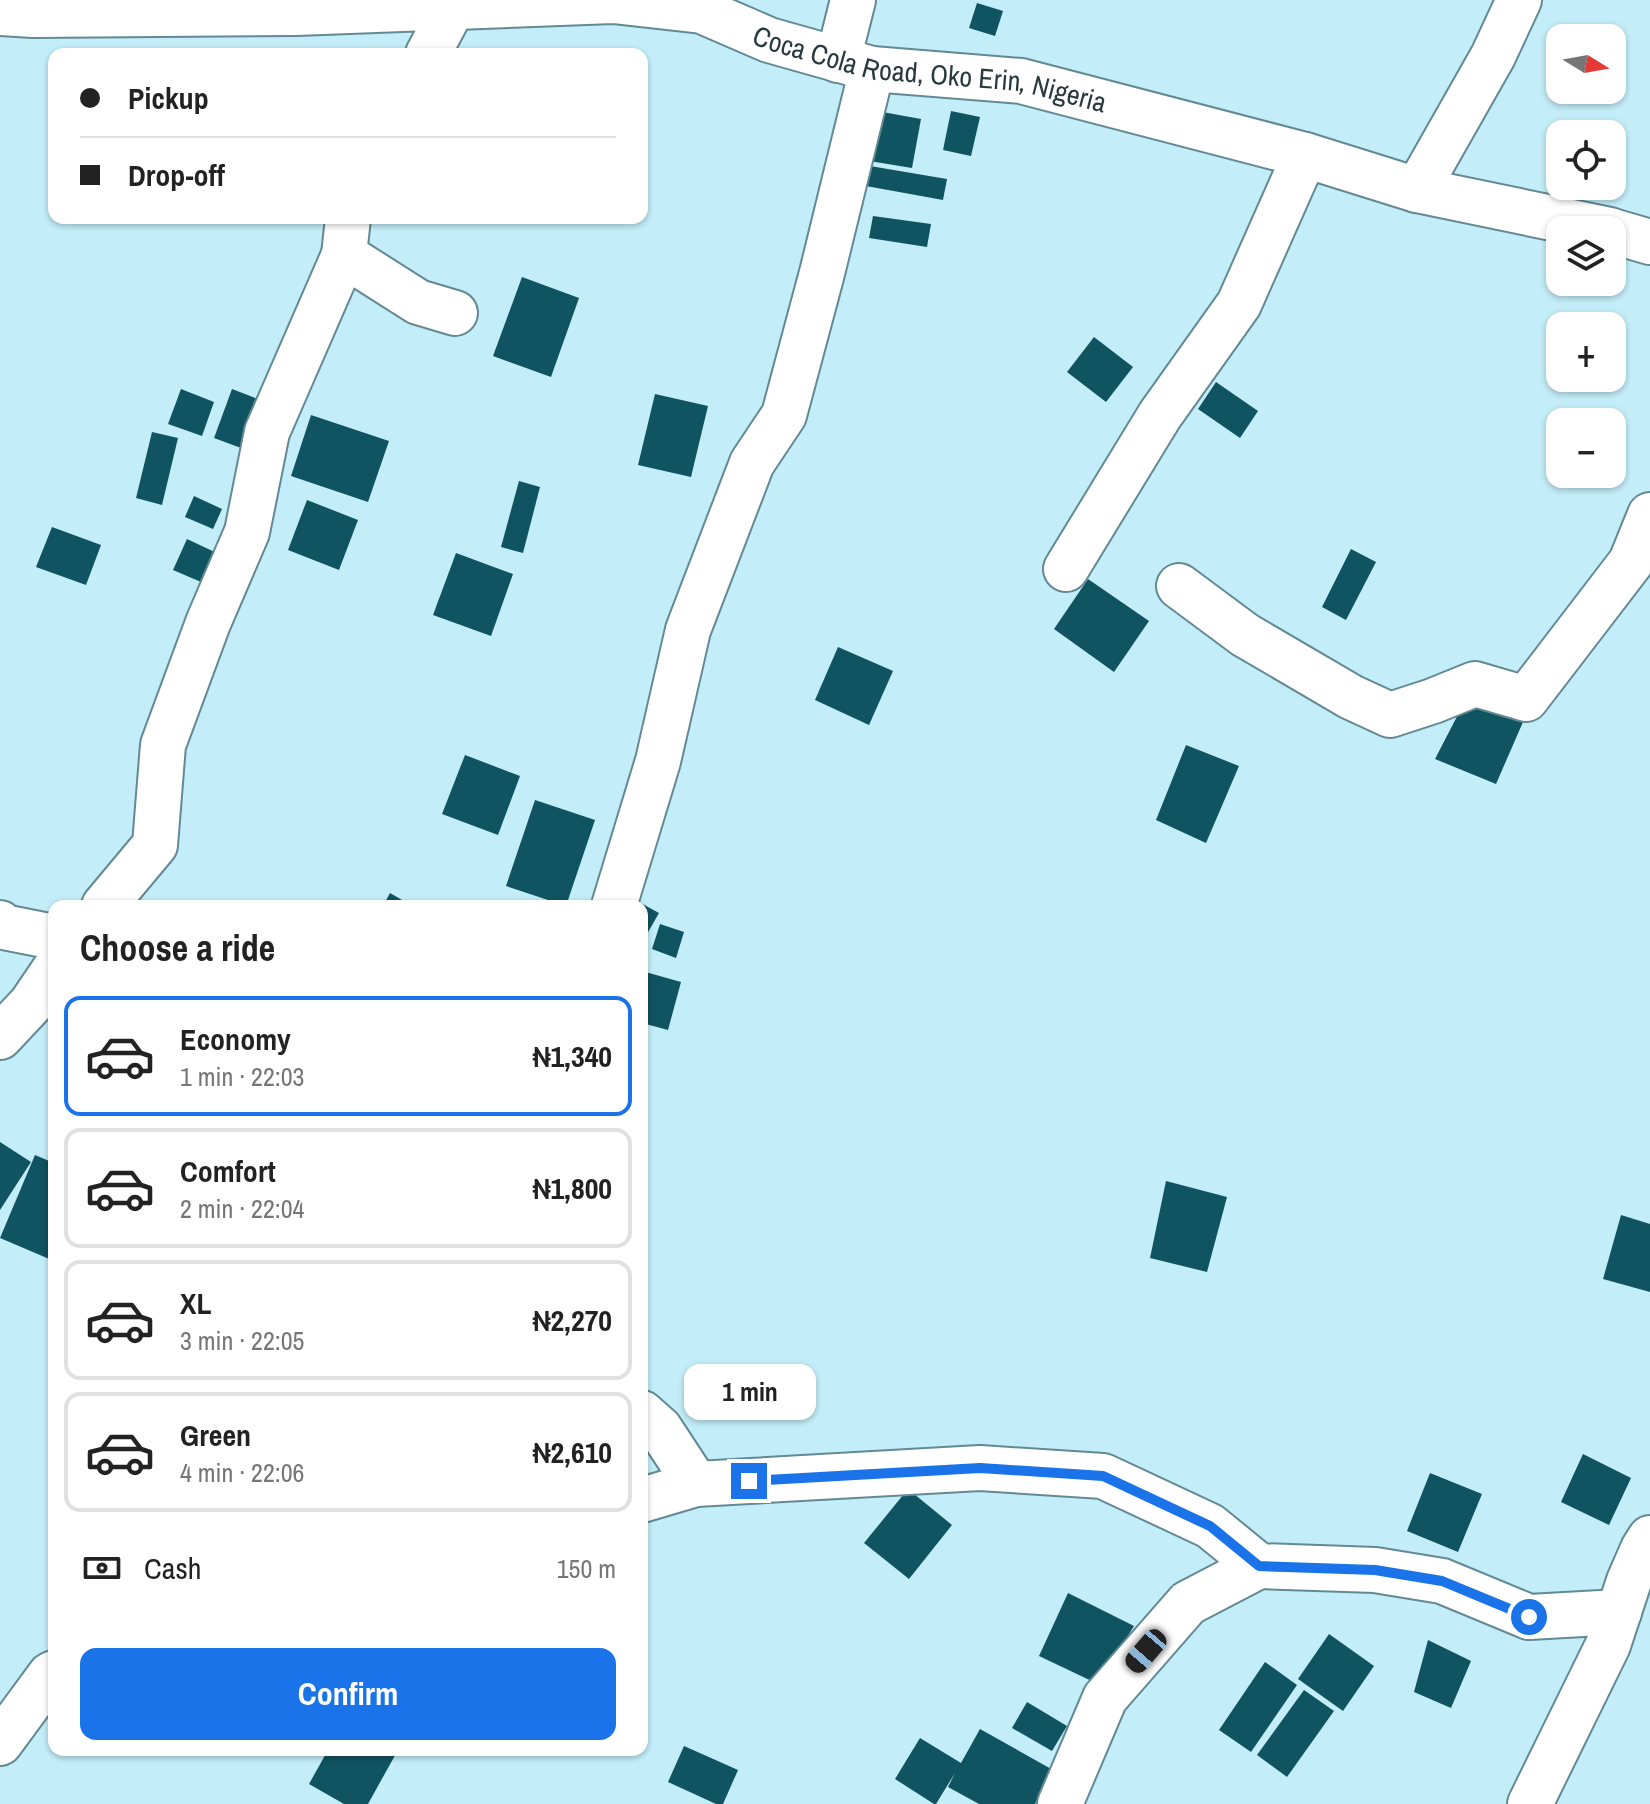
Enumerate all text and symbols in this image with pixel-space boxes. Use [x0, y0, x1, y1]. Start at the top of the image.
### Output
street label: Coca Cola Road, Oko Erin, Nigeria [747, 16, 1111, 122]
north arrow [1546, 24, 1626, 104]
map controls [1546, 24, 1626, 488]
text: Pickup [128, 78, 209, 118]
button: locate [1546, 120, 1626, 200]
text: Drop-off [128, 155, 225, 195]
button: layers [1546, 216, 1626, 296]
button: + [1546, 312, 1626, 392]
button: − [1546, 408, 1626, 488]
text: Choose a ride [80, 924, 275, 972]
text: Economy [180, 1019, 291, 1059]
icon: car [84, 1020, 156, 1092]
text: ₦1,340 [533, 1036, 612, 1076]
text: 1 min · 22:03 [180, 1059, 304, 1094]
text: Comfort [180, 1151, 276, 1191]
icon: car [84, 1152, 156, 1224]
text: ₦1,800 [533, 1168, 612, 1208]
text: 2 min · 22:04 [180, 1191, 304, 1226]
text: XL [180, 1283, 211, 1323]
icon: car [84, 1284, 156, 1356]
text: ₦2,270 [533, 1300, 612, 1340]
text: 3 min · 22:05 [180, 1323, 304, 1358]
callout: 1 min [683, 1365, 815, 1421]
text: 1 min [722, 1374, 778, 1409]
text: Green [180, 1415, 251, 1455]
icon: car [84, 1416, 156, 1488]
text: ₦2,610 [533, 1432, 612, 1472]
text: 4 min · 22:06 [180, 1455, 304, 1490]
route end [731, 1463, 767, 1499]
icon: cash [80, 1546, 124, 1590]
text: Cash [144, 1548, 201, 1588]
text: 150 m [557, 1551, 616, 1586]
route start [1511, 1599, 1547, 1635]
car [1121, 1625, 1171, 1677]
button: Confirm [80, 1648, 616, 1740]

